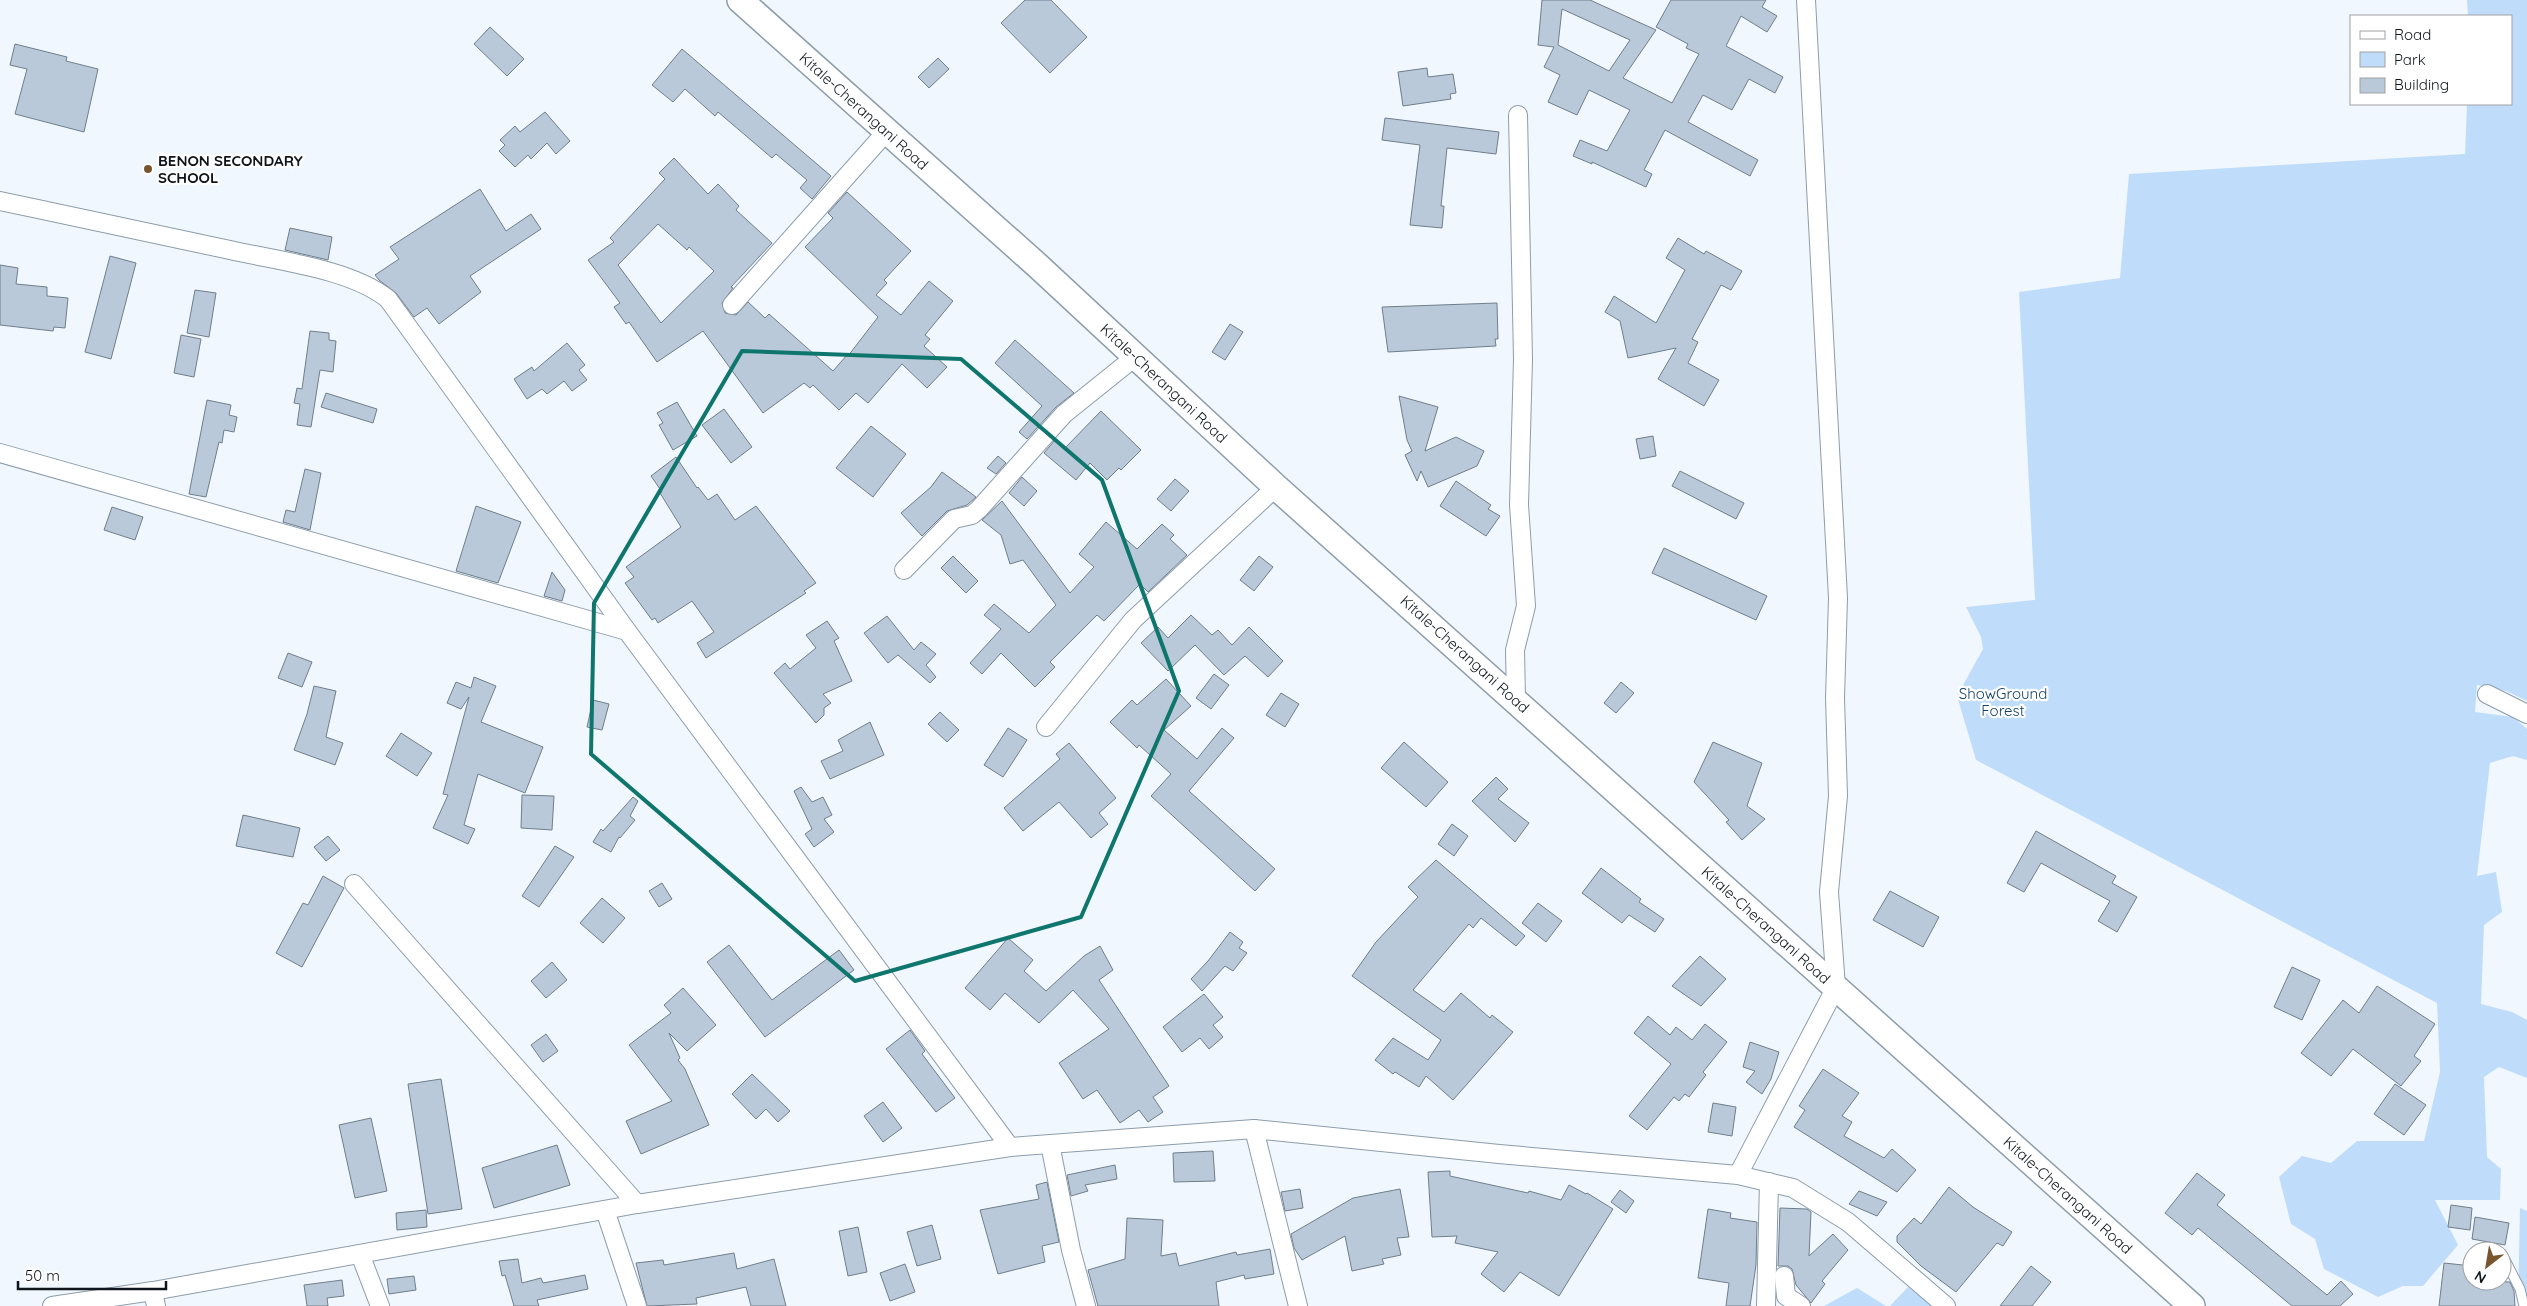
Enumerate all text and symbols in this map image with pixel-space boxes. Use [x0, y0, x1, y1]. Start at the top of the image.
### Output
legend [2350, 15, 2512, 105]
text: Road [2394, 25, 2431, 44]
street label: Kitale-Cherangani Road [796, 48, 932, 174]
text: Park [2394, 50, 2426, 69]
text: Building [2394, 75, 2449, 94]
place label: BENON SECONDARY SCHOOL [158, 151, 303, 187]
marker: BENON SECONDARY SCHOOL [142, 163, 154, 175]
street label: Kitale-Cherangani Road [1097, 319, 1231, 447]
street label: Kitale-Cherangani Road [1397, 591, 1533, 717]
park label: ShowGround Forest [1959, 684, 2047, 720]
street label: Kitale-Cherangani Road [1698, 862, 1834, 988]
street label: Kitale-Cherangani Road [2000, 1132, 2136, 1258]
north arrow [2462, 1241, 2512, 1291]
scale bar [18, 1258, 165, 1290]
text: 50 m [25, 1266, 60, 1285]
text: N [2471, 1267, 2489, 1288]

